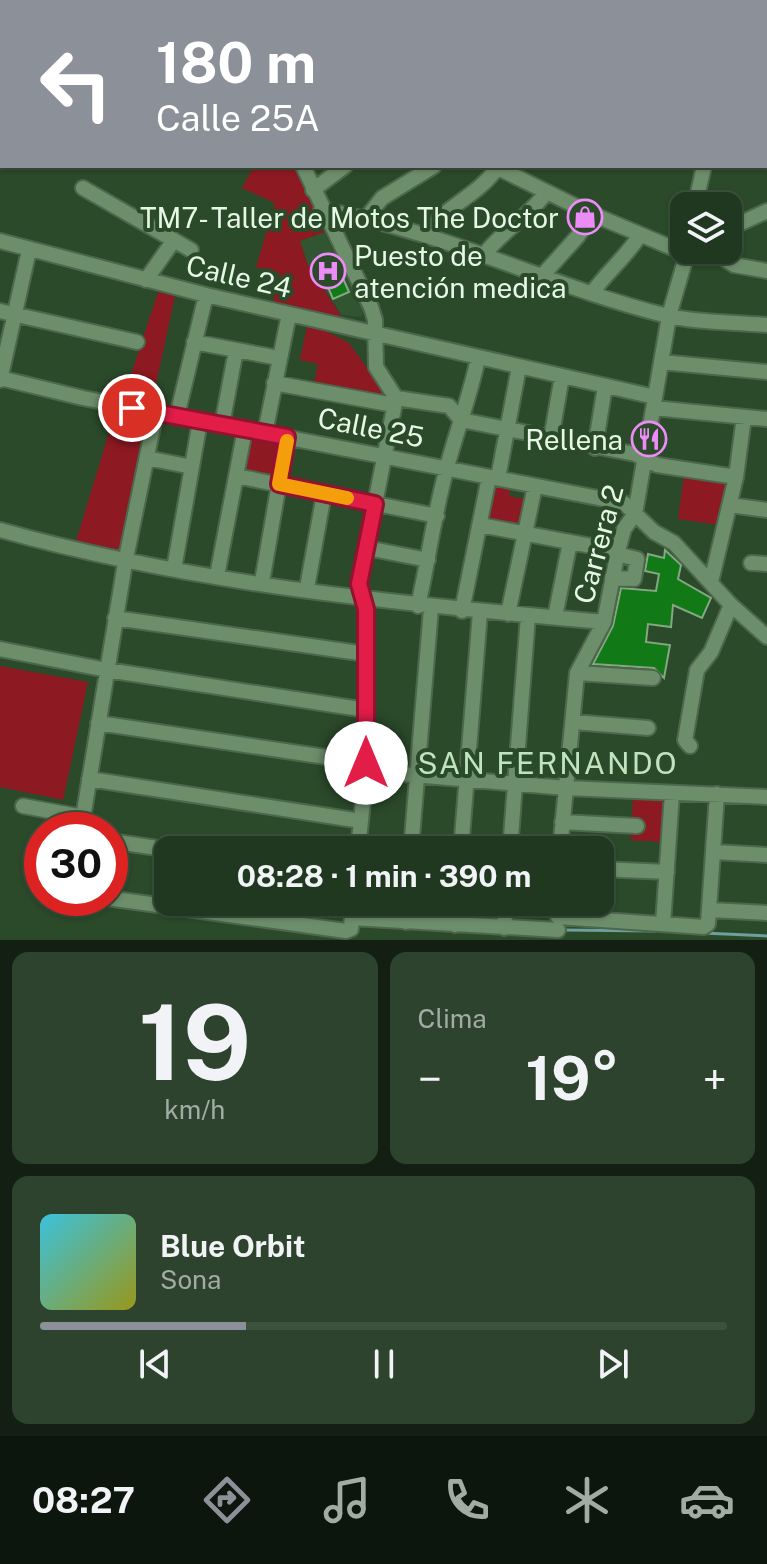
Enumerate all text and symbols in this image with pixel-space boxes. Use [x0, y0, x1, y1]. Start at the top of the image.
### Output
text: 180 m [156, 30, 316, 96]
icon: left [24, 32, 128, 136]
text: Calle 25A [156, 97, 320, 139]
map controls [670, 192, 742, 264]
button: layers [670, 192, 742, 264]
shop icon: TM7- Taller de Motos The Doctor [566, 198, 604, 236]
place label: TM7- Taller de Motos The Doctor [140, 201, 559, 234]
place label: Puesto de atención medica [354, 239, 567, 304]
street label: Calle 24 [183, 248, 295, 304]
hospital icon: Puesto de atención medica [309, 252, 347, 290]
pin [98, 374, 166, 442]
icon: arrive [110, 386, 154, 430]
street label: Calle 25 [315, 401, 427, 453]
restaurant icon: Rellena [630, 420, 668, 458]
place label: Rellena [525, 423, 623, 456]
street label: Carrera 2 [566, 481, 630, 607]
position arrow [324, 721, 408, 805]
district label: SAN FERNANDO [417, 745, 679, 781]
speed limit sign: 30 [24, 812, 128, 916]
text: 08:28 · 1 min · 390 m [237, 858, 531, 894]
text: 19 [138, 981, 251, 1103]
text: Clima [418, 1003, 487, 1034]
text: 19° [525, 1043, 619, 1114]
text: − [418, 1053, 442, 1105]
text: + [703, 1053, 727, 1105]
text: km/h [164, 1094, 225, 1125]
text: Blue Orbit [160, 1228, 306, 1264]
text: Sona [160, 1264, 221, 1295]
icon: previous [133, 1342, 177, 1386]
icon: pause [362, 1342, 406, 1386]
icon: next [591, 1342, 635, 1386]
icon: directions [199, 1472, 255, 1528]
icon: music [319, 1472, 375, 1528]
icon: phone [439, 1472, 495, 1528]
icon: climate [559, 1472, 615, 1528]
icon: car [679, 1472, 735, 1528]
text: 08:27 [32, 1479, 135, 1521]

